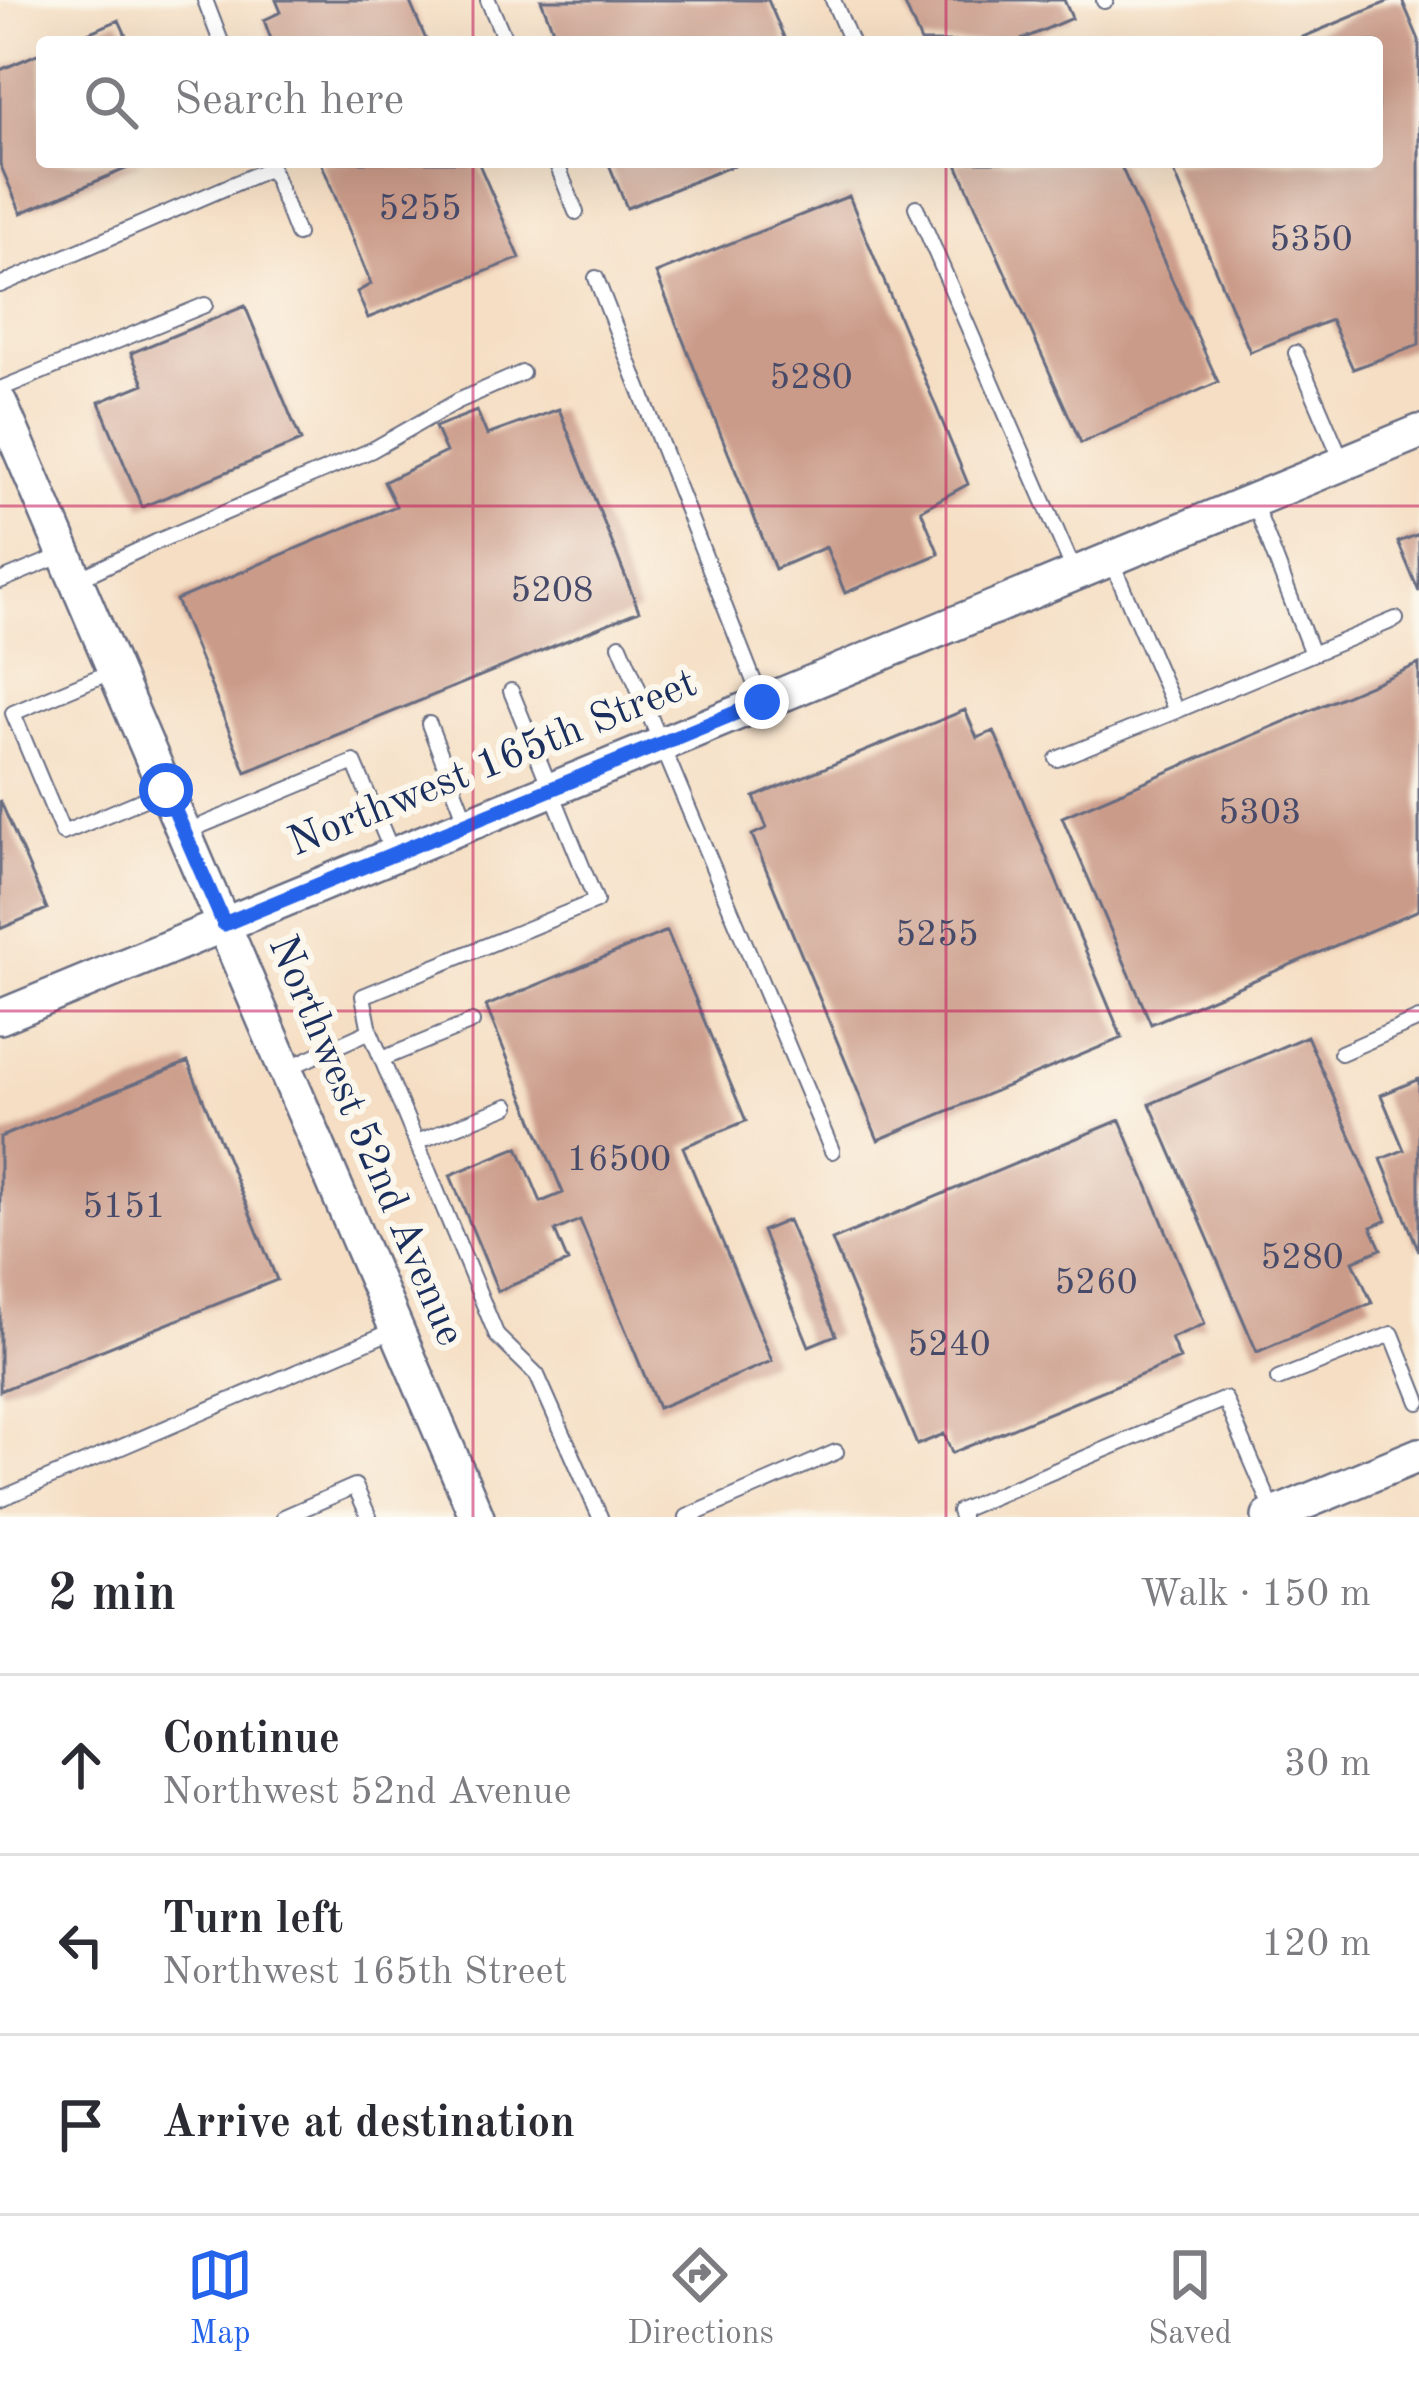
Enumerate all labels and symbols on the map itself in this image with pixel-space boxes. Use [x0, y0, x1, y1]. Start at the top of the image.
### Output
house number: 5255 [378, 192, 462, 228]
house number: 5350 [1269, 223, 1353, 259]
house number: 5280 [769, 361, 853, 397]
house number: 5208 [510, 574, 594, 610]
street label: Northwest 165th Street [283, 663, 703, 865]
route end [735, 675, 789, 729]
route start [139, 763, 193, 817]
house number: 5303 [1218, 796, 1302, 832]
house number: 5255 [895, 918, 979, 954]
street label: Northwest 52nd Avenue [260, 930, 470, 1352]
house number: 16500 [567, 1143, 671, 1179]
house number: 5151 [82, 1190, 166, 1226]
house number: 5280 [1260, 1241, 1344, 1277]
house number: 5260 [1054, 1266, 1138, 1302]
house number: 5240 [907, 1328, 991, 1364]

